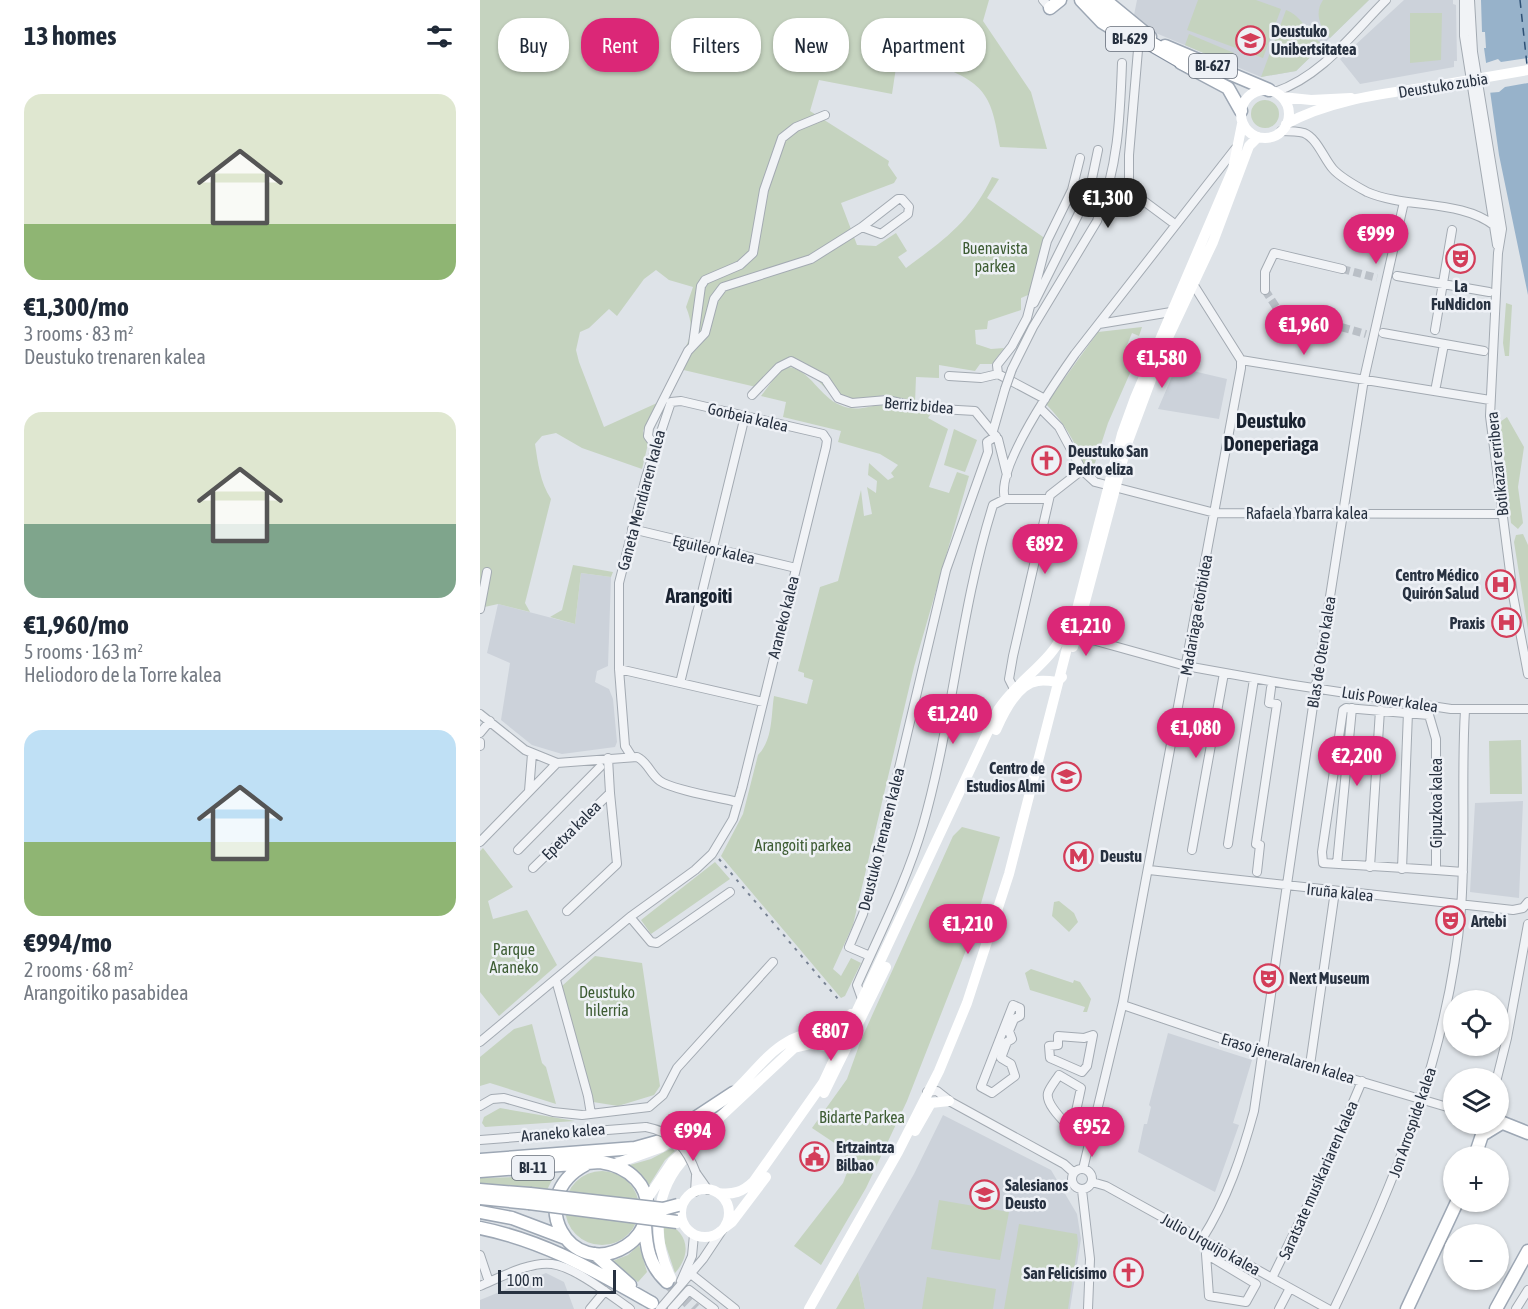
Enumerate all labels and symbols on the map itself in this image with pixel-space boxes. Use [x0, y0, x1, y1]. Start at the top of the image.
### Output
place label: Deustuko Unibertsitatea [1271, 22, 1356, 58]
school or university icon: Deustuko Unibertsitatea [1234, 24, 1266, 56]
road number: BI-629 [1106, 27, 1154, 51]
road number: BI-627 [1189, 54, 1237, 78]
street label: Deustuko zubia [1397, 69, 1489, 101]
pin: €1,300 [1059, 178, 1157, 229]
pin: €999 [1340, 214, 1412, 265]
park label: Buenavista parkea [962, 239, 1028, 276]
theatre icon: La FuNdicIon [1445, 242, 1477, 274]
place label: La FuNdicIon [1431, 277, 1491, 313]
pin: €1,960 [1255, 305, 1353, 356]
pin: €1,580 [1113, 338, 1211, 389]
street label: Berriz bidea [884, 393, 954, 417]
street label: Gorbeia kalea [706, 399, 790, 435]
district label: Deustuko Doneperiaga [1223, 409, 1319, 455]
street label: Botikazar erribera [1483, 411, 1511, 517]
street label: Ganeta Mendiaren kalea [614, 428, 668, 572]
place label: Deustuko San Pedro eliza [1068, 442, 1149, 478]
church icon: Deustuko San Pedro eliza [1031, 444, 1063, 476]
street label: Rafaela Ybarra kalea [1246, 504, 1368, 522]
pin: €892 [1009, 524, 1081, 575]
street label: Eguileor kalea [671, 531, 757, 568]
street label: Madariaga etorbidea [1176, 553, 1217, 677]
place label: Centro Médico Quirón Salud [1395, 566, 1479, 602]
hospital icon: Centro Médico Quirón Salud [1484, 568, 1516, 600]
street label: Araneko kalea [764, 574, 802, 660]
district label: Arangoiti [665, 584, 732, 607]
street label: Blas de Otero kalea [1303, 595, 1339, 709]
pin: €1,210 [1037, 606, 1135, 657]
hospital icon: Praxis [1490, 607, 1522, 639]
place label: Praxis [1450, 614, 1485, 632]
street label: Luis Power kalea [1341, 682, 1439, 716]
pin: €1,240 [904, 694, 1002, 745]
pin: €1,080 [1147, 708, 1245, 759]
pin: €2,200 [1308, 736, 1406, 787]
street label: Gipuzkoa kalea [1427, 758, 1446, 848]
place label: Centro de Estudios Almi [966, 759, 1045, 795]
school or university icon: Centro de Estudios Almi [1050, 761, 1082, 793]
street label: Deustuko Trenaren kalea [855, 766, 907, 912]
street label: Epetxa kalea [538, 797, 605, 864]
park label: Arangoiti parkea [755, 836, 851, 855]
metro station icon: Deustu [1063, 840, 1095, 872]
place label: Deustu [1100, 847, 1142, 865]
street label: Iruña kalea [1306, 880, 1374, 904]
pin: €1,210 [919, 904, 1017, 955]
theatre icon: Artebi [1434, 905, 1466, 937]
place label: Artebi [1470, 912, 1507, 930]
park label: Parque Araneko [490, 940, 538, 976]
theatre icon: Next Museum [1252, 962, 1284, 994]
place label: Next Museum [1289, 969, 1369, 987]
park label: Deustuko hilerria [579, 983, 635, 1019]
pin: €807 [795, 1011, 867, 1062]
street label: Eraso jeneralaren kalea [1219, 1029, 1357, 1088]
street label: Jon Arrospide kalea [1385, 1065, 1440, 1179]
street label: Saratsate musikariaren kalea [1275, 1098, 1361, 1262]
pin: €952 [1056, 1107, 1128, 1158]
park label: Bidarte Parkea [819, 1108, 905, 1126]
pin: €994 [657, 1111, 729, 1162]
street label: Araneko kalea [520, 1119, 606, 1145]
place label: Ertzaintza Bilbao [836, 1138, 894, 1174]
public building icon: Ertzaintza Bilbao [799, 1140, 831, 1172]
road number: BI-11 [512, 1156, 554, 1180]
place label: Salesianos Deusto [1005, 1176, 1069, 1212]
school or university icon: Salesianos Deusto [968, 1178, 1000, 1210]
street label: Julio Urquijo kalea [1158, 1209, 1264, 1279]
church icon: San Felicísimo [1112, 1257, 1144, 1289]
place label: San Felicísimo [1024, 1264, 1107, 1282]
scale bar [498, 1267, 616, 1294]

